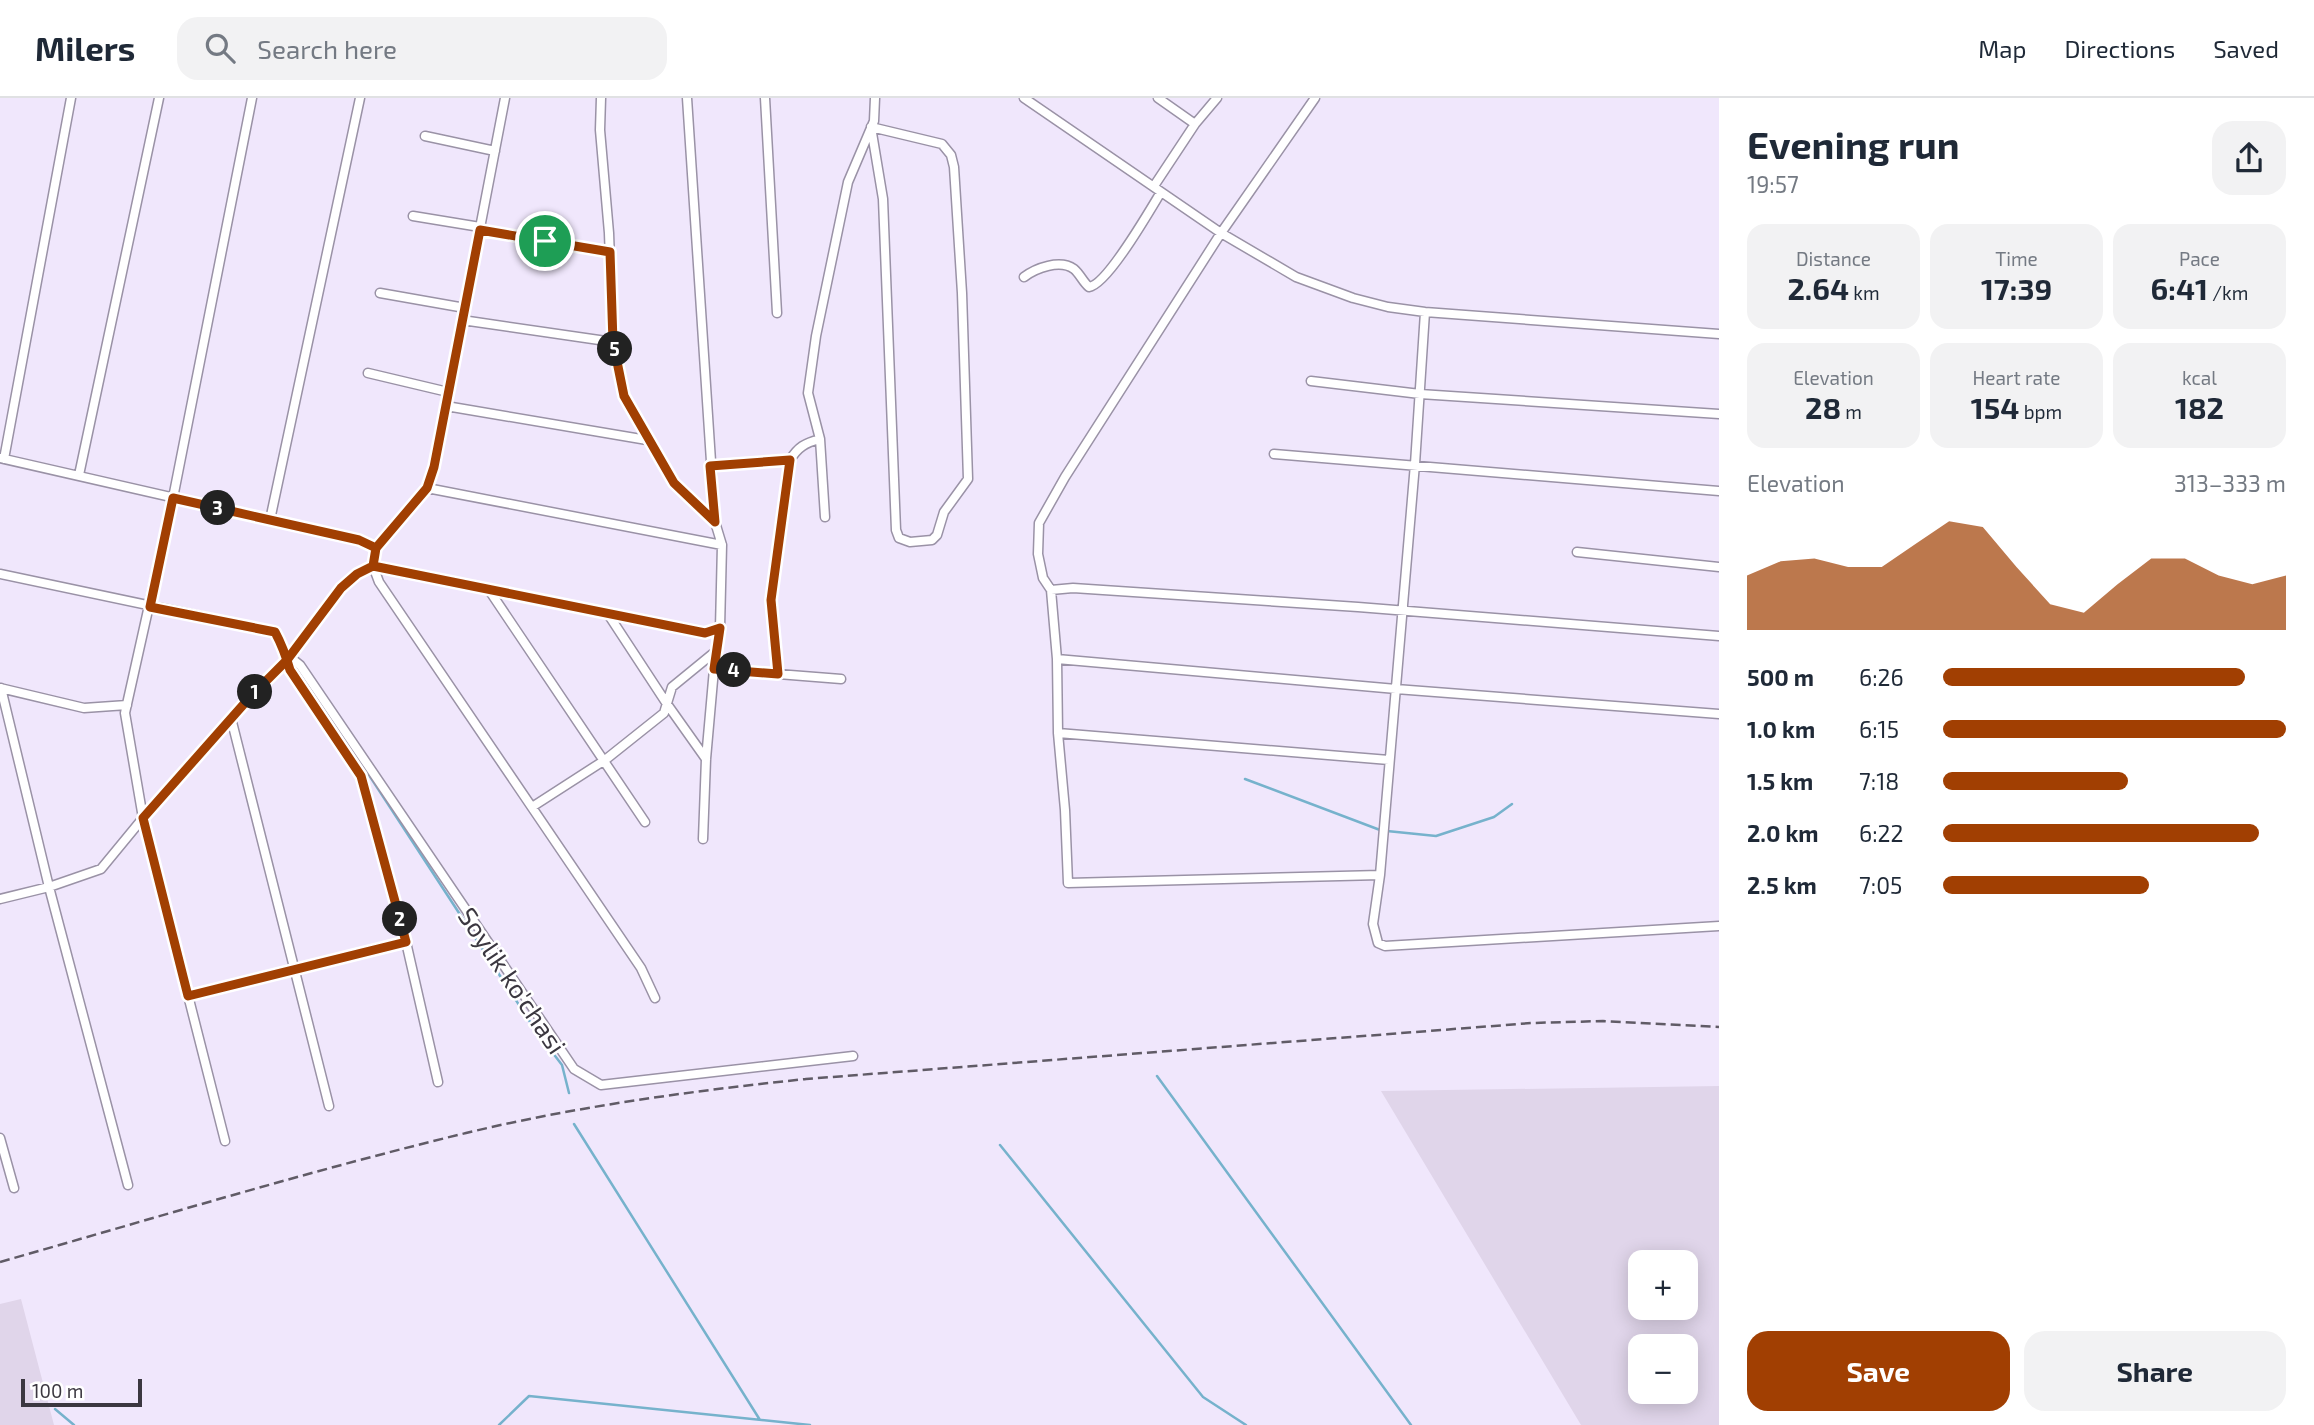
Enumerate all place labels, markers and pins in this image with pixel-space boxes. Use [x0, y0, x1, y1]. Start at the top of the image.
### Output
pin [515, 211, 575, 271]
pin: 5 [598, 331, 632, 366]
pin: 3 [200, 490, 235, 526]
pin: 4 [716, 652, 752, 688]
pin: 1 [238, 674, 272, 710]
pin: 2 [382, 902, 418, 936]

